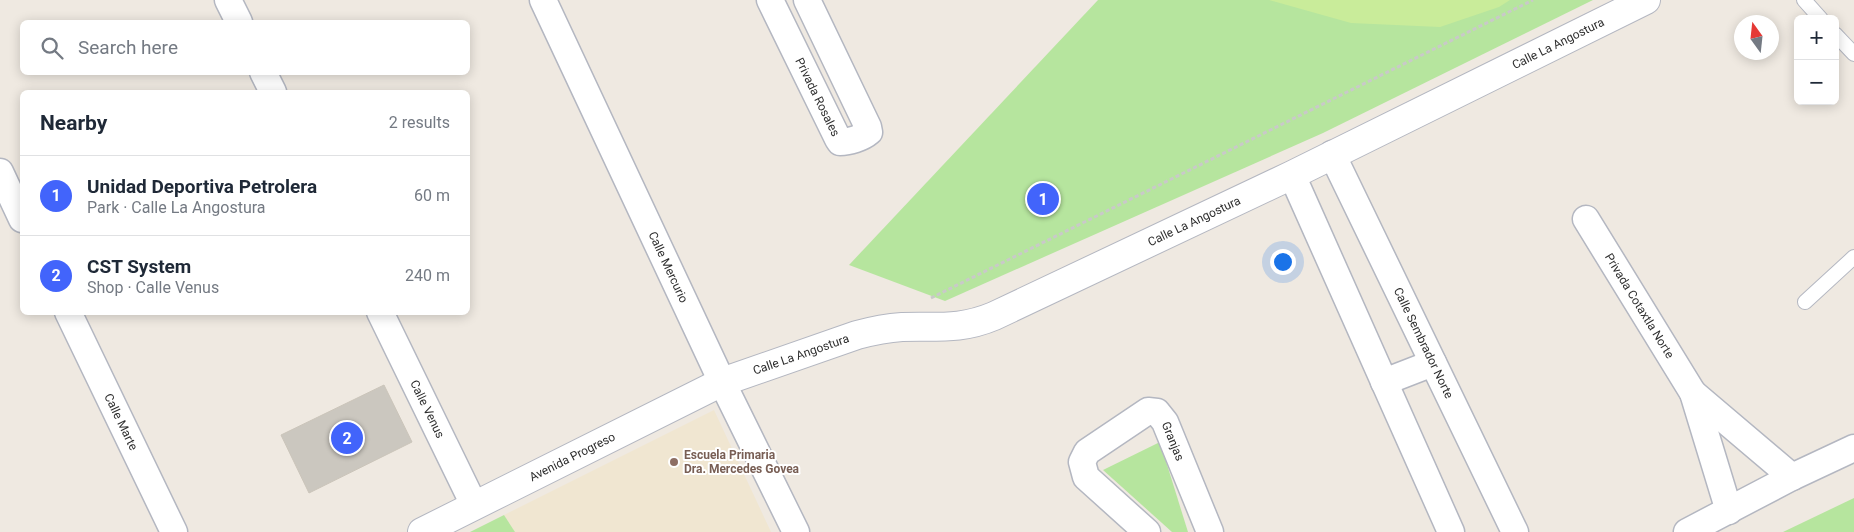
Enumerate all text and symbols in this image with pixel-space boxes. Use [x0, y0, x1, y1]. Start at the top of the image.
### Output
street label: Calle La Angostura [1510, 15, 1606, 72]
north arrow [1734, 15, 1779, 60]
map controls [1794, 15, 1839, 105]
button: + [1794, 15, 1839, 60]
search box [20, 20, 470, 75]
icon: search [38, 34, 66, 62]
text: Search here [78, 36, 178, 59]
street label: Privada Rosales [792, 55, 843, 139]
button: − [1794, 60, 1839, 105]
text: Nearby [40, 111, 107, 135]
text: 2 results [389, 113, 450, 132]
text: Unidad Deportiva Petrolera [87, 175, 317, 198]
pin: 1 [1027, 180, 1059, 218]
text: 1 [51, 186, 61, 205]
text: 60 m [414, 186, 450, 205]
street label: Calle La Angostura [1146, 193, 1243, 249]
text: Park · Calle La Angostura [87, 198, 266, 217]
street label: Calle Mercurio [645, 229, 691, 305]
your location [1270, 249, 1296, 275]
street label: Privada Cotaxtla Norte [1602, 251, 1677, 361]
text: CST System [87, 255, 191, 278]
text: 2 [51, 266, 61, 285]
text: 240 m [405, 266, 450, 285]
text: Shop · Calle Venus [87, 278, 219, 297]
street label: Calle Sembrador Norte [1391, 285, 1456, 401]
street label: Calle La Angostura [751, 331, 851, 378]
street label: Calle Venus [407, 378, 447, 440]
street label: Calle Marte [101, 391, 141, 453]
pin: 2 [331, 419, 363, 457]
street label: Granjas [1159, 420, 1187, 463]
street label: Avenida Progreso [527, 430, 618, 484]
place label: Escuela Primaria Dra. Mercedes Govea [684, 448, 800, 476]
marker: Escuela Primaria Dra. Mercedes Govea [668, 456, 680, 468]

